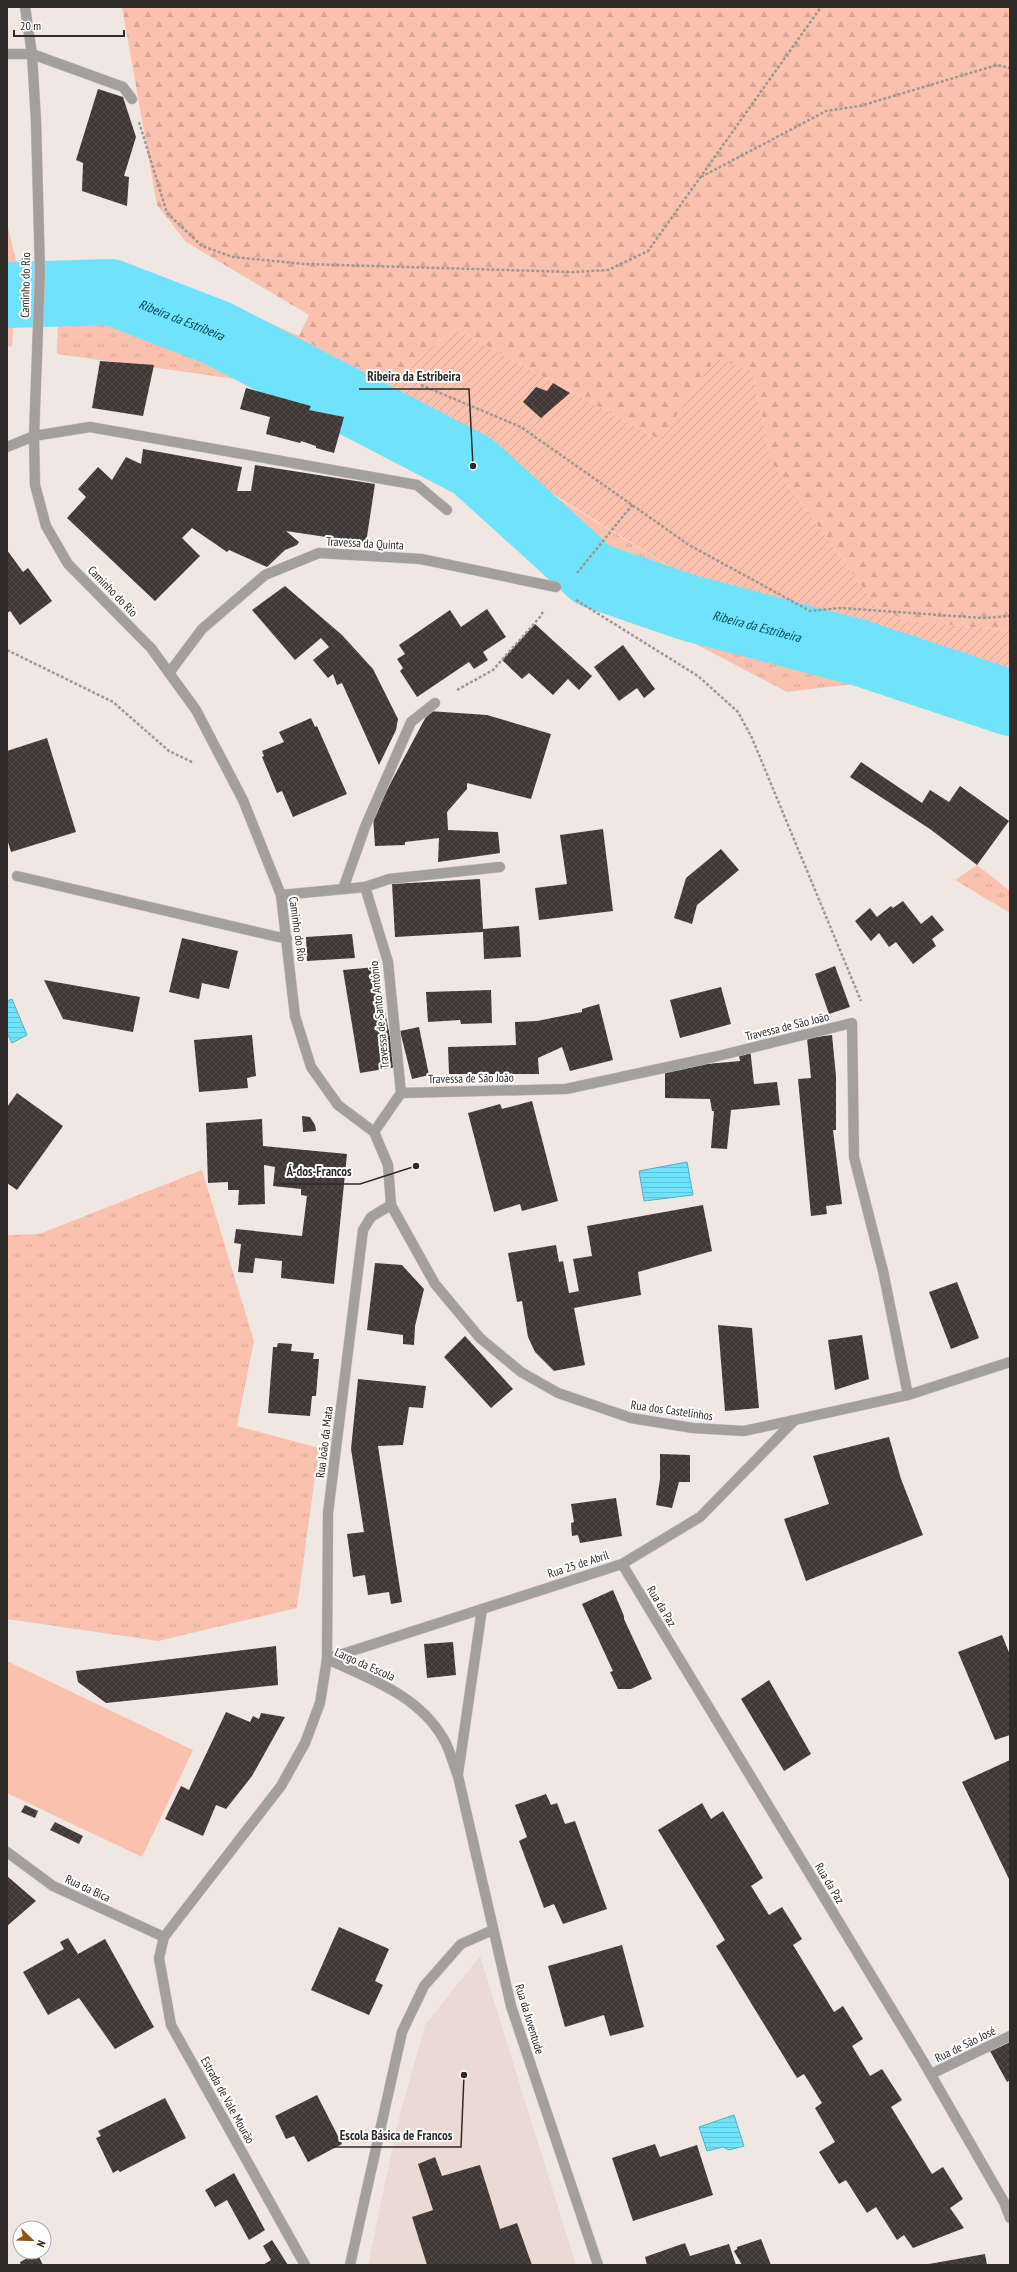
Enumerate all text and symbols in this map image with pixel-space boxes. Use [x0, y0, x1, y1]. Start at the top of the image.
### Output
scale bar [14, 12, 124, 38]
text: 20 m [20, 18, 41, 33]
street label: Caminho do Rio [17, 252, 33, 318]
water label: Ribeira da Estribeira [136, 295, 228, 344]
callout: Ribeira da Estribeira [359, 364, 469, 389]
text: Ribeira da Estribeira [367, 368, 461, 385]
street label: Travessa da Quinta [326, 533, 404, 553]
street label: Caminho do Rio [85, 562, 141, 620]
water label: Ribeira da Estribeira [711, 606, 804, 646]
street label: Caminho do Rio [286, 896, 310, 962]
street label: Travessa de Santo António [366, 960, 392, 1070]
street label: Travessa de São João [744, 1008, 830, 1044]
street label: Travessa de São João [428, 1070, 514, 1086]
callout: Á-dos-Francos [279, 1159, 360, 1184]
text: Á-dos-Francos [285, 1163, 352, 1180]
street label: Rua dos Castelinhos [630, 1397, 714, 1423]
street label: Rua João da Mata [312, 1405, 336, 1479]
street label: Rua 25 de Abril [545, 1547, 611, 1581]
street label: Rua da Paz [644, 1583, 680, 1629]
street label: Largo da Escola [333, 1644, 398, 1684]
street label: Rua da Paz [812, 1860, 848, 1906]
street label: Rua da Bica [63, 1871, 113, 1905]
street label: Rua da Juventude [512, 1982, 548, 2056]
street label: Rua de São José [932, 2023, 998, 2065]
street label: Estrada de Vale Mourão [198, 2054, 258, 2146]
callout: Escola Básica de Francos [332, 2122, 461, 2147]
text: Escola Básica de Francos [340, 2127, 453, 2144]
north arrow [12, 2220, 52, 2260]
text: N [34, 2238, 49, 2249]

